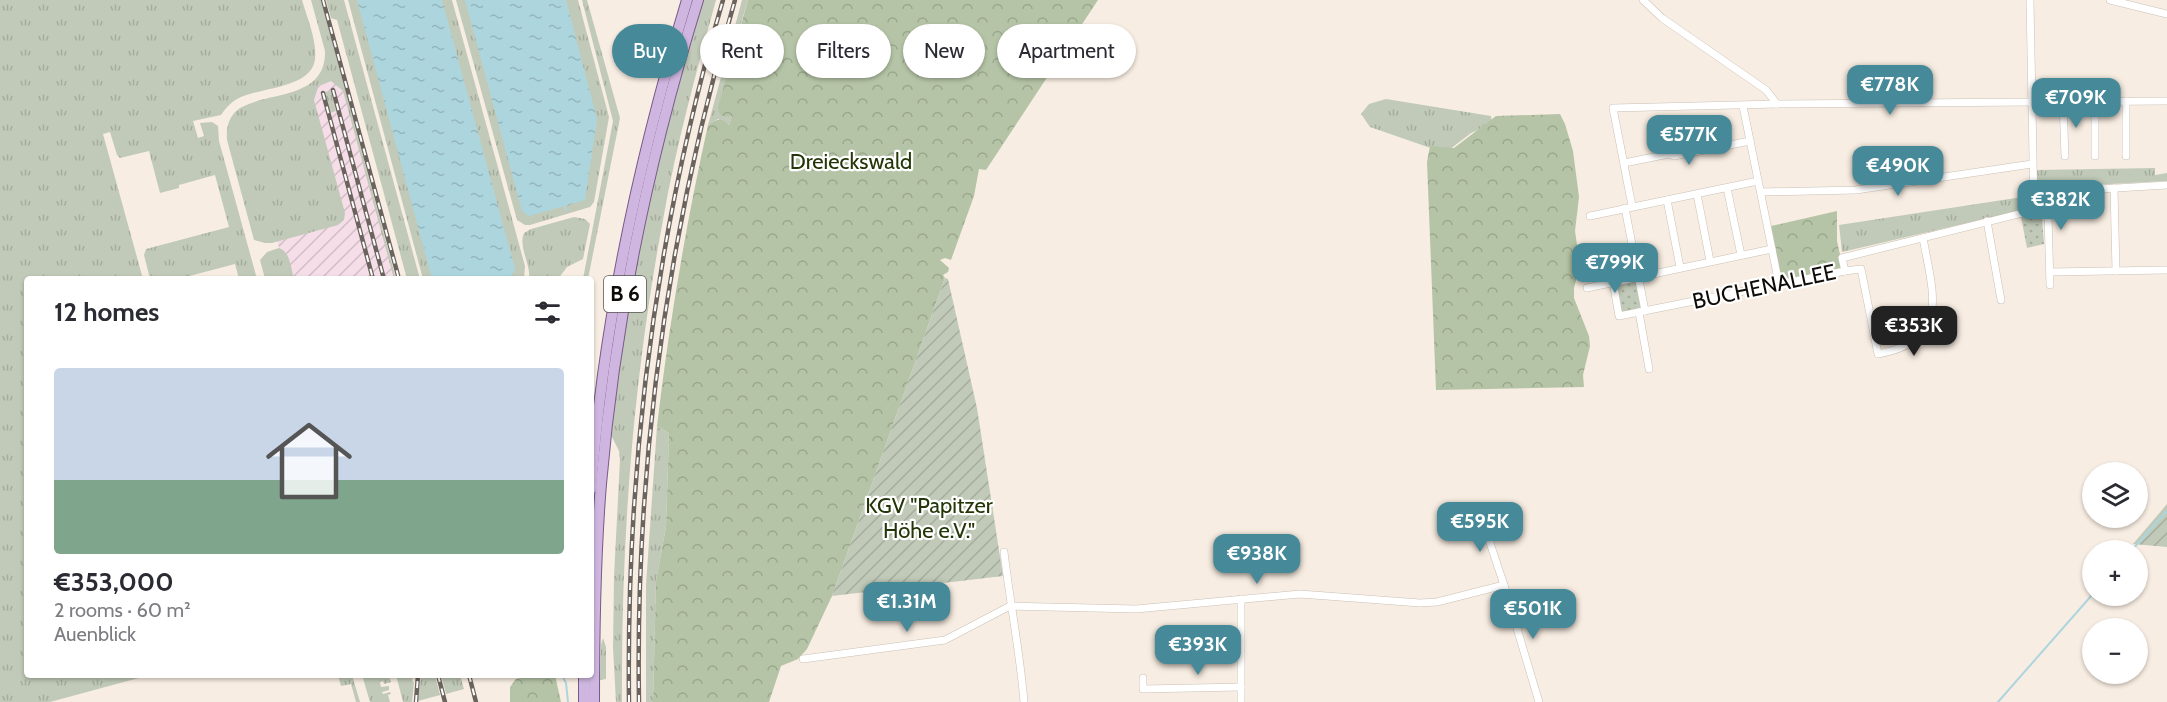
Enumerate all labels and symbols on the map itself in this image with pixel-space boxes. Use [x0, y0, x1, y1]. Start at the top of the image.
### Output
pin: €778K [1848, 65, 1932, 116]
pin: €709K [2034, 78, 2118, 129]
pin: €577K [1647, 115, 1731, 166]
pin: €490K [1856, 146, 1940, 197]
park label: Dreieckswald [790, 148, 912, 175]
pin: €382K [2019, 180, 2103, 231]
pin: €799K [1573, 243, 1657, 294]
street label: BUCHENALLEE [1690, 258, 1838, 315]
road number: B 6 [604, 276, 646, 312]
pin: €353K [1872, 306, 1956, 357]
park label: KGV "Papitzer Höhe e.V." [865, 492, 993, 544]
pin: €595K [1438, 502, 1522, 553]
pin: €938K [1215, 534, 1299, 585]
pin: €1.31M [858, 582, 956, 633]
pin: €501K [1491, 589, 1575, 640]
pin: €393K [1156, 625, 1240, 676]

